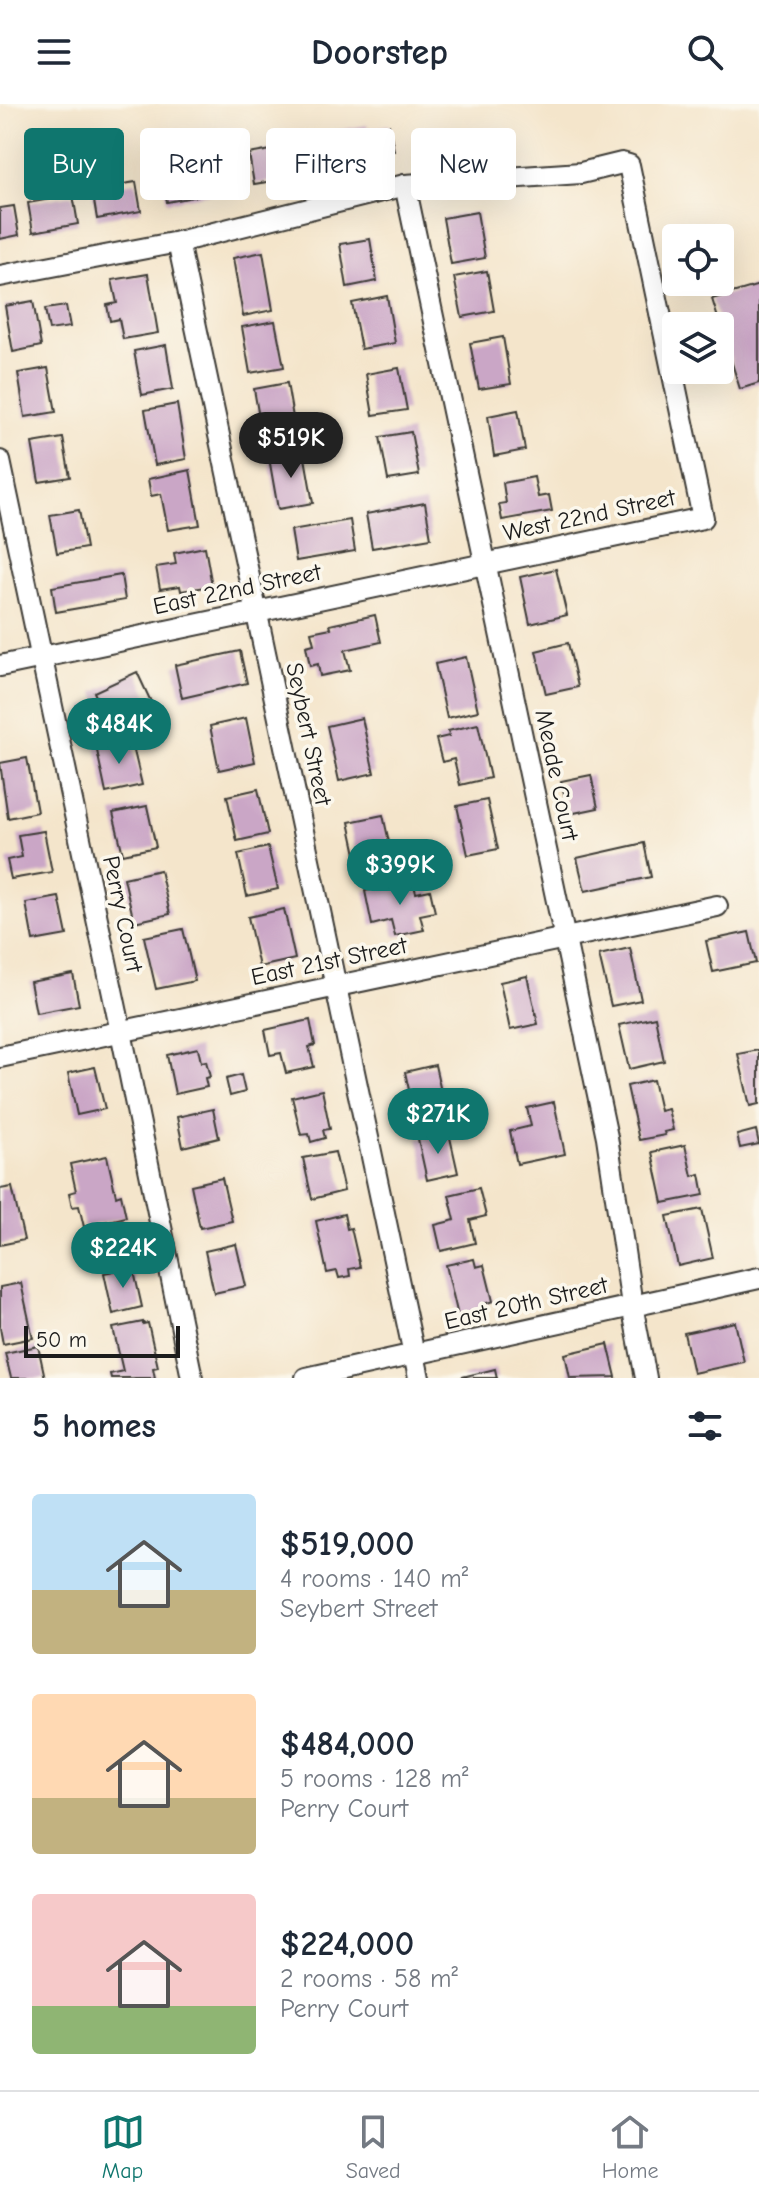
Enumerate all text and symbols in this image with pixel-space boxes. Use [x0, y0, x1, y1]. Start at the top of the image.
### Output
icon: menu [32, 30, 76, 74]
icon: search [683, 30, 727, 74]
text: Doorstep [311, 32, 448, 73]
chip: Buy [24, 128, 124, 200]
chip: Rent [140, 128, 250, 200]
chip: Filters [266, 128, 395, 200]
chip: New [411, 128, 516, 200]
map controls [662, 224, 734, 384]
button: locate [662, 224, 734, 296]
button: layers [662, 312, 734, 384]
pin: $519K [235, 412, 347, 480]
text: $519K [257, 423, 325, 453]
street label: West 22nd Street [500, 483, 679, 547]
street label: East 22nd Street [150, 557, 325, 620]
street label: Seybert Street [280, 660, 338, 809]
pin: $484K [63, 698, 175, 766]
street label: Meade Court [529, 707, 585, 844]
text: $484K [85, 709, 153, 739]
pin: $399K [344, 839, 456, 907]
text: $399K [365, 850, 435, 880]
street label: Perry Court [97, 853, 149, 976]
street label: East 21st Street [248, 931, 411, 991]
pin: $271K [382, 1088, 494, 1156]
text: $271K [406, 1099, 470, 1129]
pin: $224K [67, 1222, 179, 1290]
text: $224K [89, 1233, 157, 1263]
street label: East 20th Street [442, 1270, 611, 1335]
scale bar [24, 1322, 180, 1358]
text: 50 m [36, 1327, 87, 1353]
icon: filters [683, 1404, 727, 1448]
text: 5 homes [32, 1406, 156, 1446]
text: $519,000 [280, 1524, 415, 1564]
icon: home [96, 1526, 192, 1622]
text: 4 rooms · 140 m² [280, 1564, 468, 1594]
text: Seybert Street [280, 1594, 437, 1624]
text: $484,000 [280, 1724, 415, 1764]
icon: home [96, 1726, 192, 1822]
text: 5 rooms · 128 m² [280, 1764, 468, 1794]
text: Perry Court [280, 1794, 408, 1824]
text: $224,000 [280, 1924, 414, 1964]
icon: home [96, 1926, 192, 2022]
text: 2 rooms · 58 m² [280, 1964, 458, 1994]
text: Perry Court [280, 1994, 408, 2024]
tab: Map [101, 2110, 145, 2184]
tab: Saved [346, 2110, 401, 2184]
tab: Home [602, 2110, 658, 2184]

